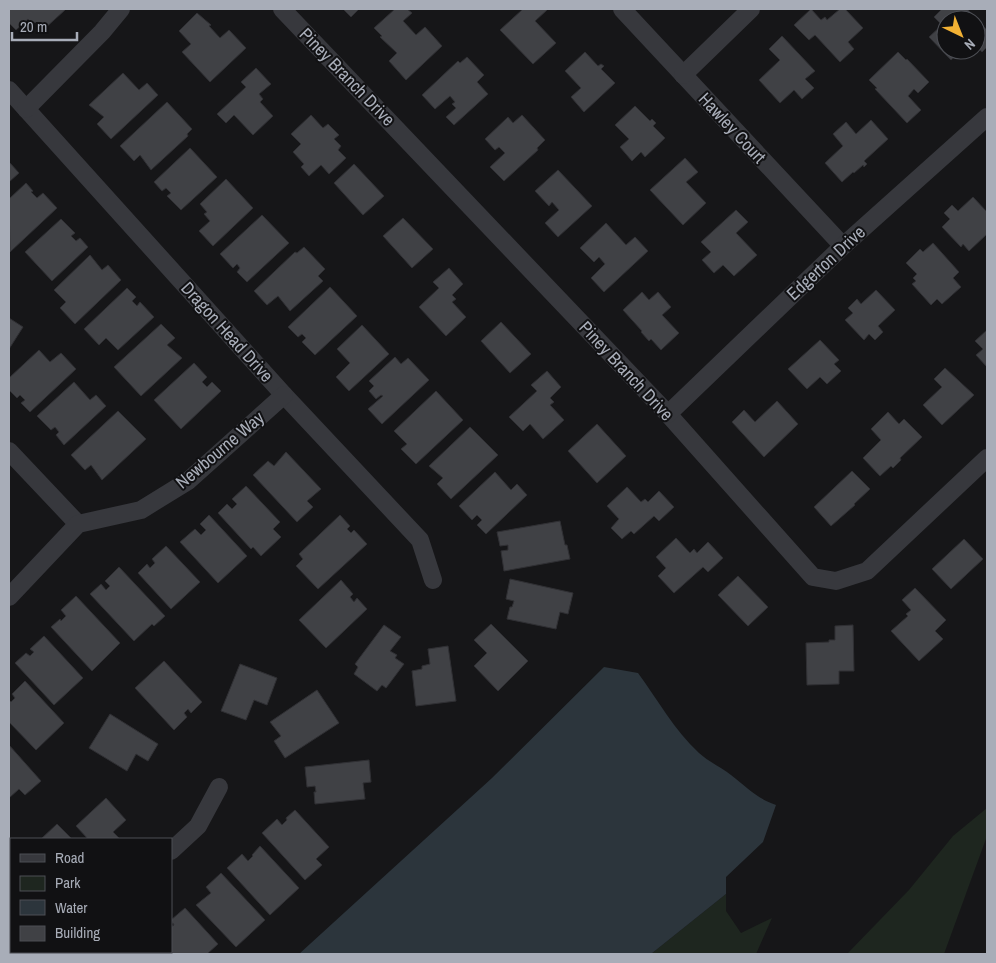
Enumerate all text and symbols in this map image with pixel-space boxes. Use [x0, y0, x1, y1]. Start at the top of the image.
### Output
scale bar [12, 10, 78, 42]
north arrow [936, 10, 986, 60]
text: 20 m [20, 16, 47, 37]
street label: Piney Branch Drive [294, 22, 401, 131]
text: N [961, 35, 979, 54]
street label: Hawley Court [693, 87, 772, 169]
street label: Edgerton Drive [781, 220, 870, 306]
street label: Dragon Head Drive [176, 276, 279, 387]
street label: Piney Branch Drive [574, 315, 679, 426]
street label: Newbourne Way [170, 405, 270, 494]
legend [10, 838, 172, 953]
text: Road [55, 847, 84, 868]
text: Park [55, 872, 81, 893]
text: Water [55, 897, 87, 918]
text: Building [55, 922, 100, 943]

